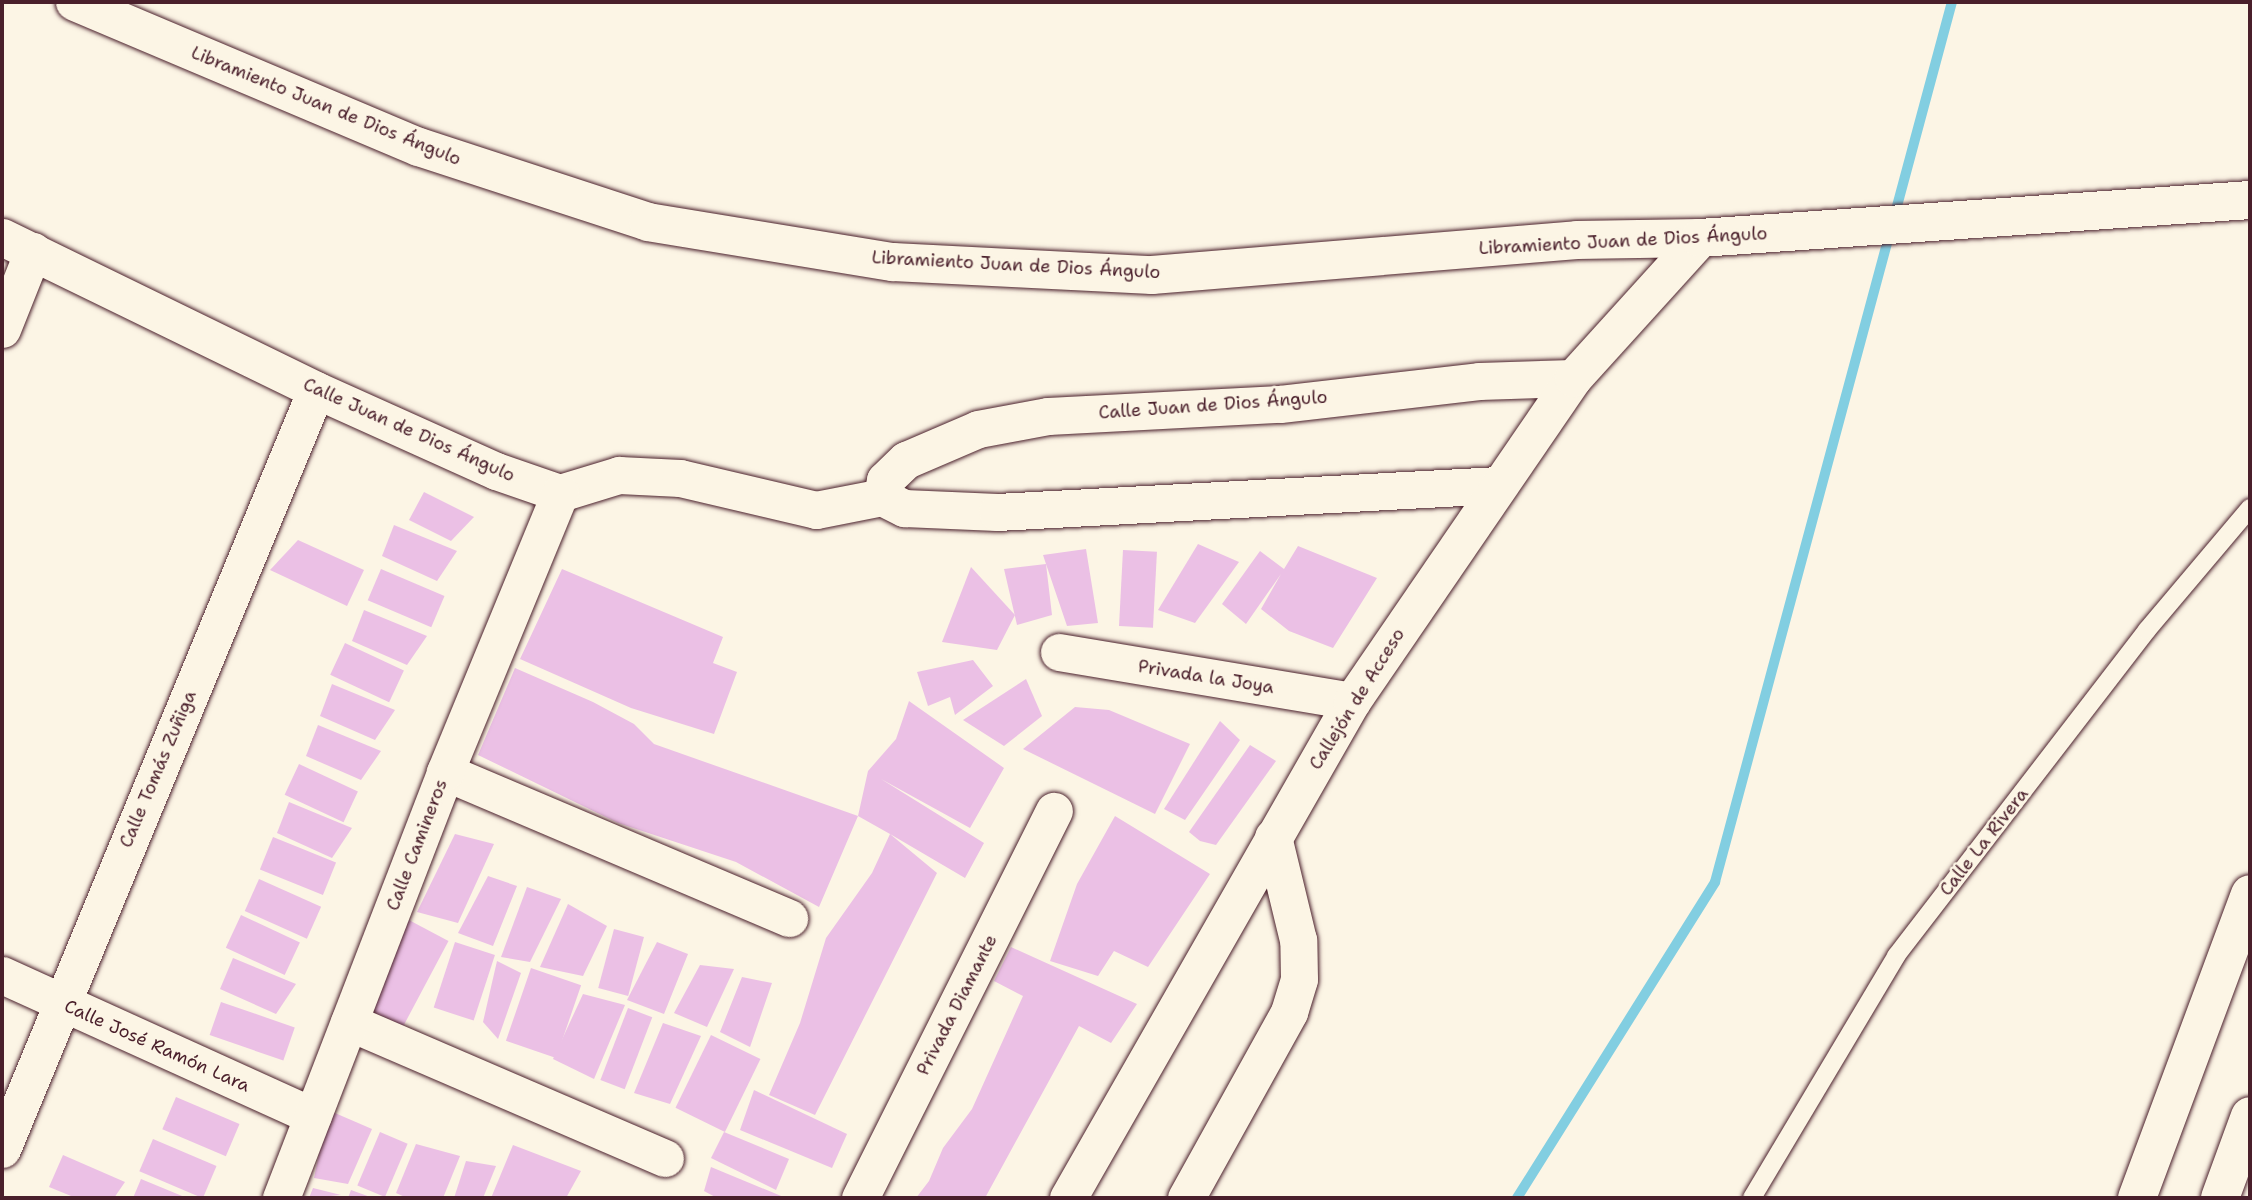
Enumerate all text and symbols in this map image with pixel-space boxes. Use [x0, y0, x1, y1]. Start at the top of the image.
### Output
street label: Libramiento Juan de Dios Ángulo [188, 42, 464, 170]
street label: Libramiento Juan de Dios Ángulo [1478, 223, 1768, 259]
street label: Libramiento Juan de Dios Ángulo [871, 247, 1161, 283]
street label: Calle Juan de Dios Ángulo [300, 373, 518, 487]
street label: Calle Juan de Dios Ángulo [1098, 386, 1328, 424]
street label: Callejón de Acceso [1305, 624, 1409, 774]
street label: Privada la Joya [1136, 656, 1276, 698]
street label: Calle Tomás Zuñiga [115, 687, 201, 851]
street label: Calle Camineros [382, 776, 452, 914]
street label: Calle La Rivera [1935, 784, 2033, 900]
street label: Privada Diamante [912, 931, 1002, 1079]
street label: Calle José Ramón Lara [61, 995, 253, 1097]

